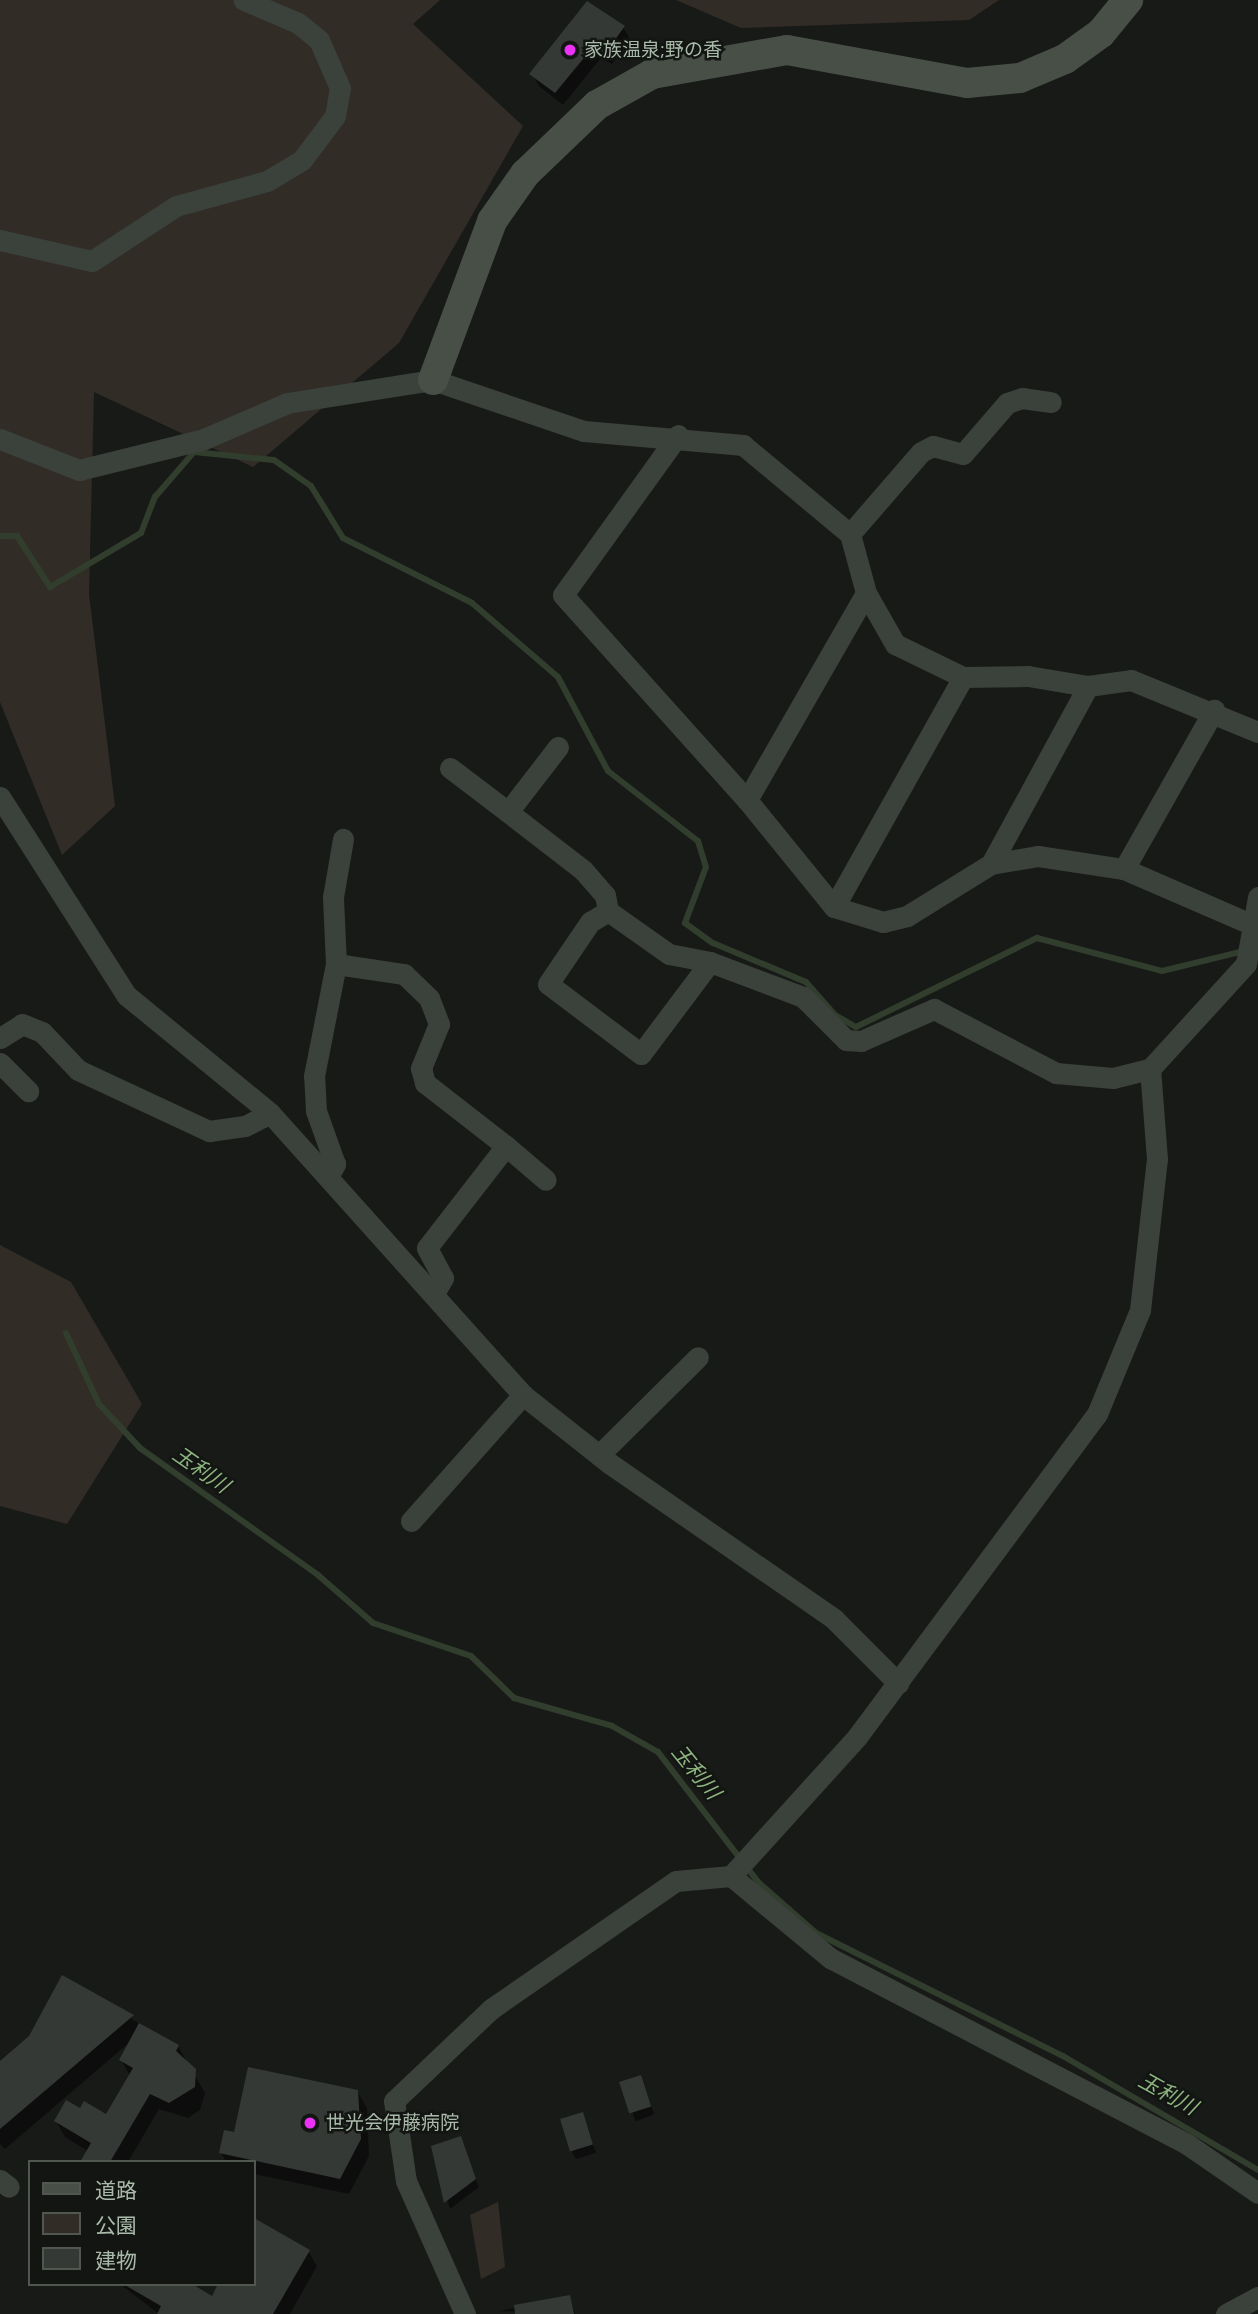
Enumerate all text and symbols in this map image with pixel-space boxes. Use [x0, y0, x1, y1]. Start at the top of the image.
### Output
place label: 家族温泉;野の香 [584, 39, 722, 61]
marker: 家族温泉;野の香 [562, 42, 578, 58]
water label: 玉利川 [168, 1442, 234, 1498]
water label: 玉利川 [666, 1740, 726, 1804]
water label: 玉利川 [1134, 2068, 1202, 2120]
place label: 世光会伊藤病院 [326, 2112, 459, 2134]
marker: 世光会伊藤病院 [300, 2113, 320, 2133]
legend [28, 2160, 256, 2286]
text: 道路 [95, 2178, 137, 2203]
text: 公園 [95, 2213, 137, 2238]
text: 建物 [95, 2248, 137, 2273]

